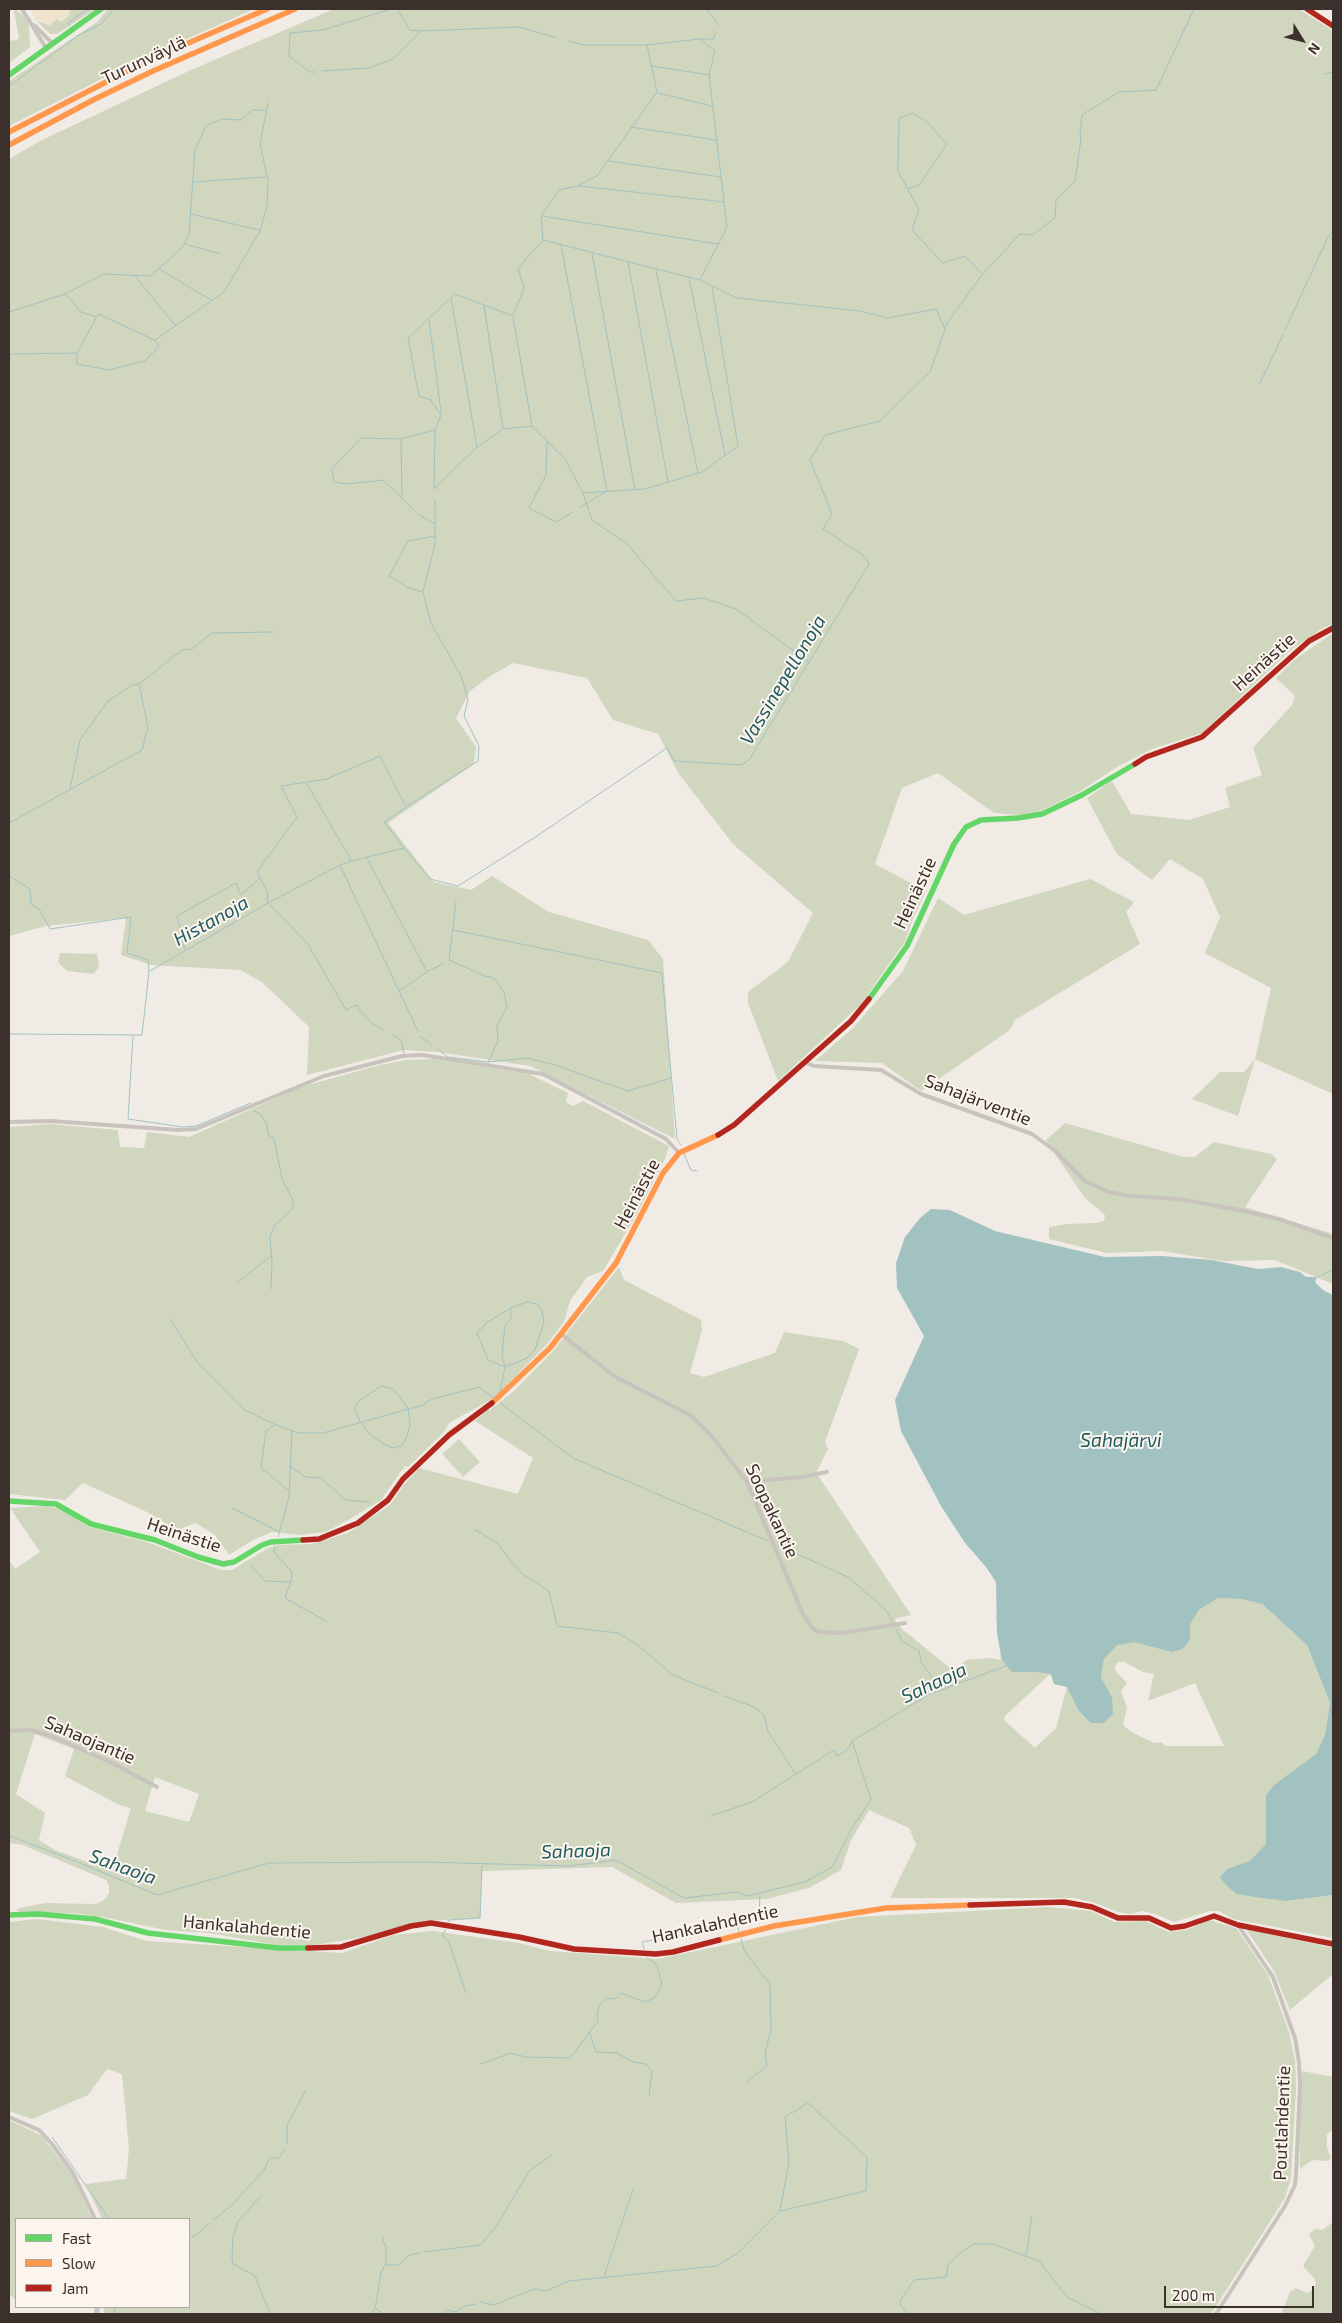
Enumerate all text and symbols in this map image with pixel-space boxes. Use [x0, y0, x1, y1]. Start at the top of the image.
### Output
north arrow [1277, 15, 1327, 65]
street label: Turunväylä [98, 31, 190, 89]
text: N [1305, 40, 1324, 58]
water label: Vassinepellonoja [735, 611, 831, 749]
street label: Heinästie [1228, 628, 1300, 696]
street label: Heinästie [889, 854, 941, 932]
water label: Histanoja [170, 891, 252, 951]
street label: Sahajärventie [922, 1070, 1034, 1130]
street label: Heinästie [609, 1155, 665, 1233]
water label: Sahajärvi [1080, 1430, 1162, 1452]
street label: Soopakantie [741, 1461, 803, 1561]
street label: Heinästie [144, 1513, 224, 1557]
water label: Sahaoja [898, 1658, 970, 1708]
street label: Sahaojantie [41, 1711, 139, 1769]
water label: Sahaoja [541, 1838, 611, 1864]
water label: Sahaoja [86, 1844, 160, 1890]
street label: Hankalahdentie [650, 1900, 780, 1948]
street label: Hankalahdentie [182, 1911, 312, 1943]
street label: Poutlahdentie [1269, 2065, 1295, 2181]
legend [15, 2218, 190, 2308]
text: Fast [62, 2229, 91, 2247]
text: Slow [62, 2254, 96, 2272]
scale bar [1167, 2276, 1317, 2308]
text: Jam [62, 2279, 88, 2297]
text: 200 m [1172, 2286, 1215, 2304]

